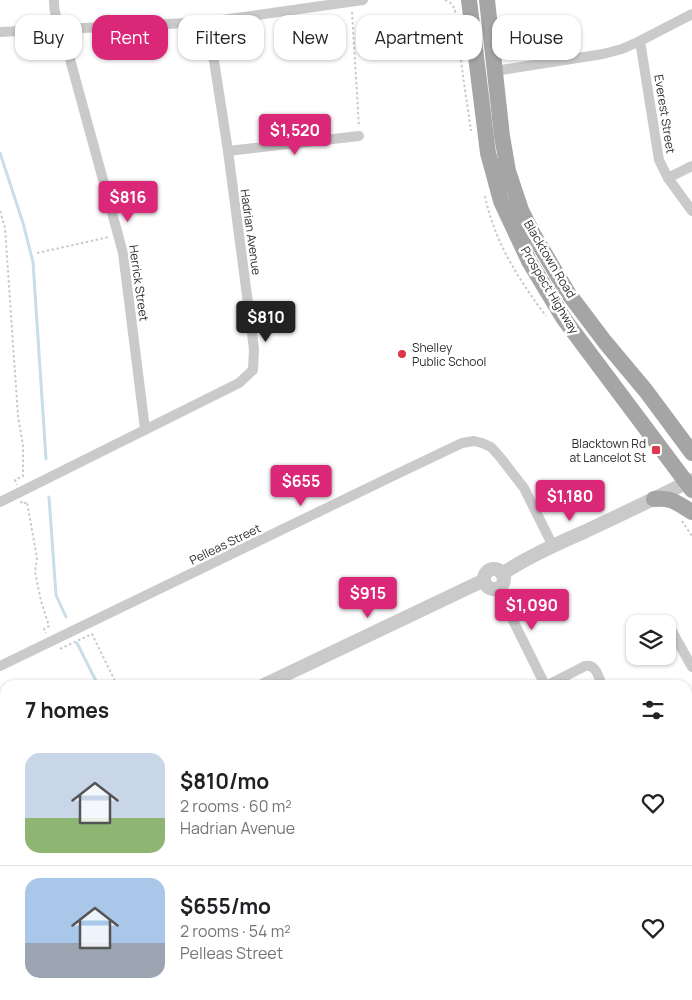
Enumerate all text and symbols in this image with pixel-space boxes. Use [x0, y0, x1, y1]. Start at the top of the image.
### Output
chip: Buy [15, 15, 82, 60]
chip: Rent [92, 15, 168, 60]
chip: Filters [178, 15, 264, 60]
chip: New [274, 15, 346, 60]
chip: Apartment [356, 15, 482, 60]
chip: House [492, 15, 581, 60]
street label: Everest Street [650, 73, 680, 155]
pin: $1,520 [254, 114, 336, 156]
text: $1,520 [270, 119, 320, 141]
pin: $816 [98, 180, 158, 223]
text: $816 [110, 186, 146, 208]
street label: Hadrian Avenue [237, 188, 265, 276]
street label: Blacktown Road [520, 217, 580, 301]
street label: Prospect Highway [517, 243, 583, 338]
street label: Herrick Street [125, 244, 153, 322]
pin: $810 [236, 300, 296, 343]
text: $810 [247, 306, 285, 328]
place label: Shelley Public School [412, 339, 486, 370]
marker: Shelley Public School [396, 348, 408, 360]
place label: Blacktown Rd at Lancelot St [569, 435, 646, 466]
marker: Blacktown Rd at Lancelot St [650, 444, 662, 456]
pin: $655 [271, 464, 331, 507]
text: $655 [282, 470, 320, 492]
pin: $1,180 [529, 480, 611, 522]
text: $1,180 [547, 485, 593, 507]
street label: Pelleas Street [187, 519, 264, 569]
pin: $915 [338, 576, 398, 619]
text: $915 [350, 582, 386, 604]
pin: $1,090 [491, 588, 573, 631]
text: $1,090 [506, 594, 558, 616]
map controls [626, 615, 676, 665]
button: layers [626, 615, 676, 665]
text: 7 homes [25, 696, 109, 724]
icon: filters [639, 696, 667, 724]
text: $810/mo [180, 767, 269, 795]
icon: home [65, 773, 125, 833]
icon: heart [639, 789, 667, 817]
text: 2 rooms · 60 m² [180, 795, 292, 817]
text: Hadrian Avenue [180, 817, 295, 839]
text: $655/mo [180, 892, 271, 920]
icon: home [65, 898, 125, 958]
icon: heart [639, 914, 667, 942]
text: 2 rooms · 54 m² [180, 920, 291, 942]
text: Pelleas Street [180, 942, 283, 964]

